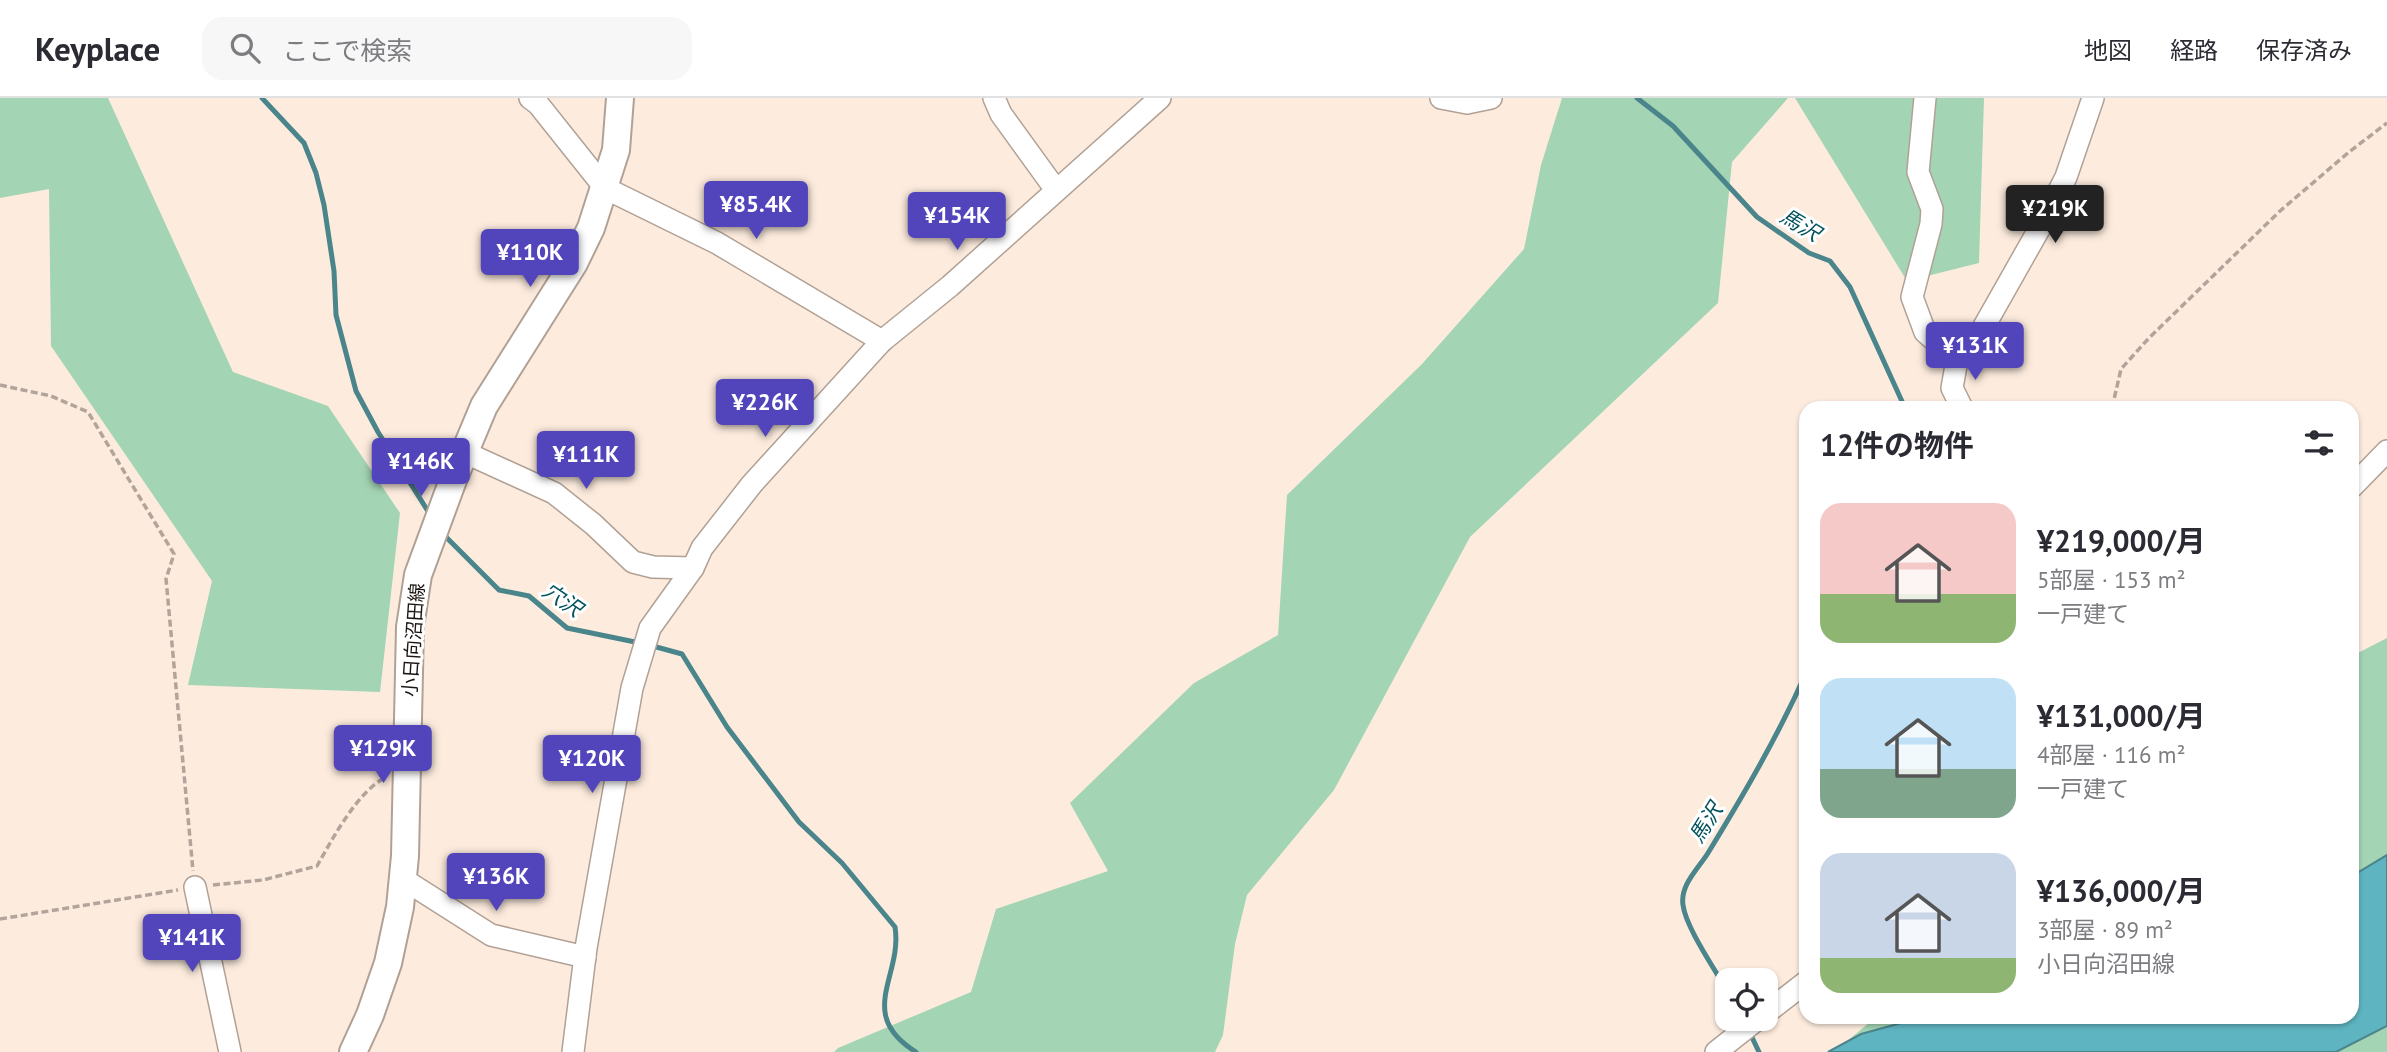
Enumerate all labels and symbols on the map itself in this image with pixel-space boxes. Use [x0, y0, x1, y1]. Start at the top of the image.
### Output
pin: ¥85.4K [699, 181, 813, 241]
pin: ¥219K [2006, 186, 2104, 245]
pin: ¥154K [908, 192, 1006, 252]
water label: 馬沢 [1775, 202, 1828, 249]
pin: ¥110K [481, 230, 579, 289]
pin: ¥131K [1926, 322, 2024, 382]
pin: ¥226K [716, 380, 814, 439]
pin: ¥111K [537, 432, 635, 491]
pin: ¥146K [372, 438, 470, 498]
water label: 穴沢 [537, 577, 590, 624]
street label: 小日向沼田線 [397, 582, 429, 698]
pin: ¥129K [334, 726, 432, 785]
pin: ¥120K [543, 736, 641, 795]
water label: 馬沢 [1683, 795, 1730, 848]
pin: ¥136K [447, 854, 545, 913]
pin: ¥141K [143, 914, 241, 974]

